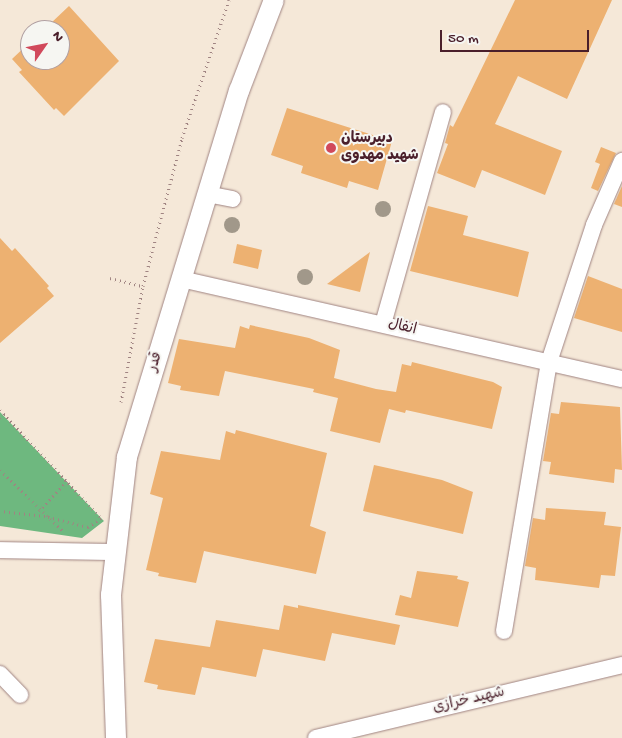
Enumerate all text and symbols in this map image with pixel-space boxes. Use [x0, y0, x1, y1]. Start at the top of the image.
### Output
north arrow [20, 20, 70, 70]
scale bar [442, 20, 591, 52]
text: N [48, 29, 67, 46]
text: 50 m [448, 30, 479, 48]
place label: دبیرستان شهید مهدوی [341, 130, 419, 165]
marker: دبیرستان شهید مهدوی [325, 142, 337, 154]
street label: انفال [386, 316, 418, 340]
street label: قدر [145, 350, 167, 374]
street label: شهید خرازی [431, 684, 507, 718]

